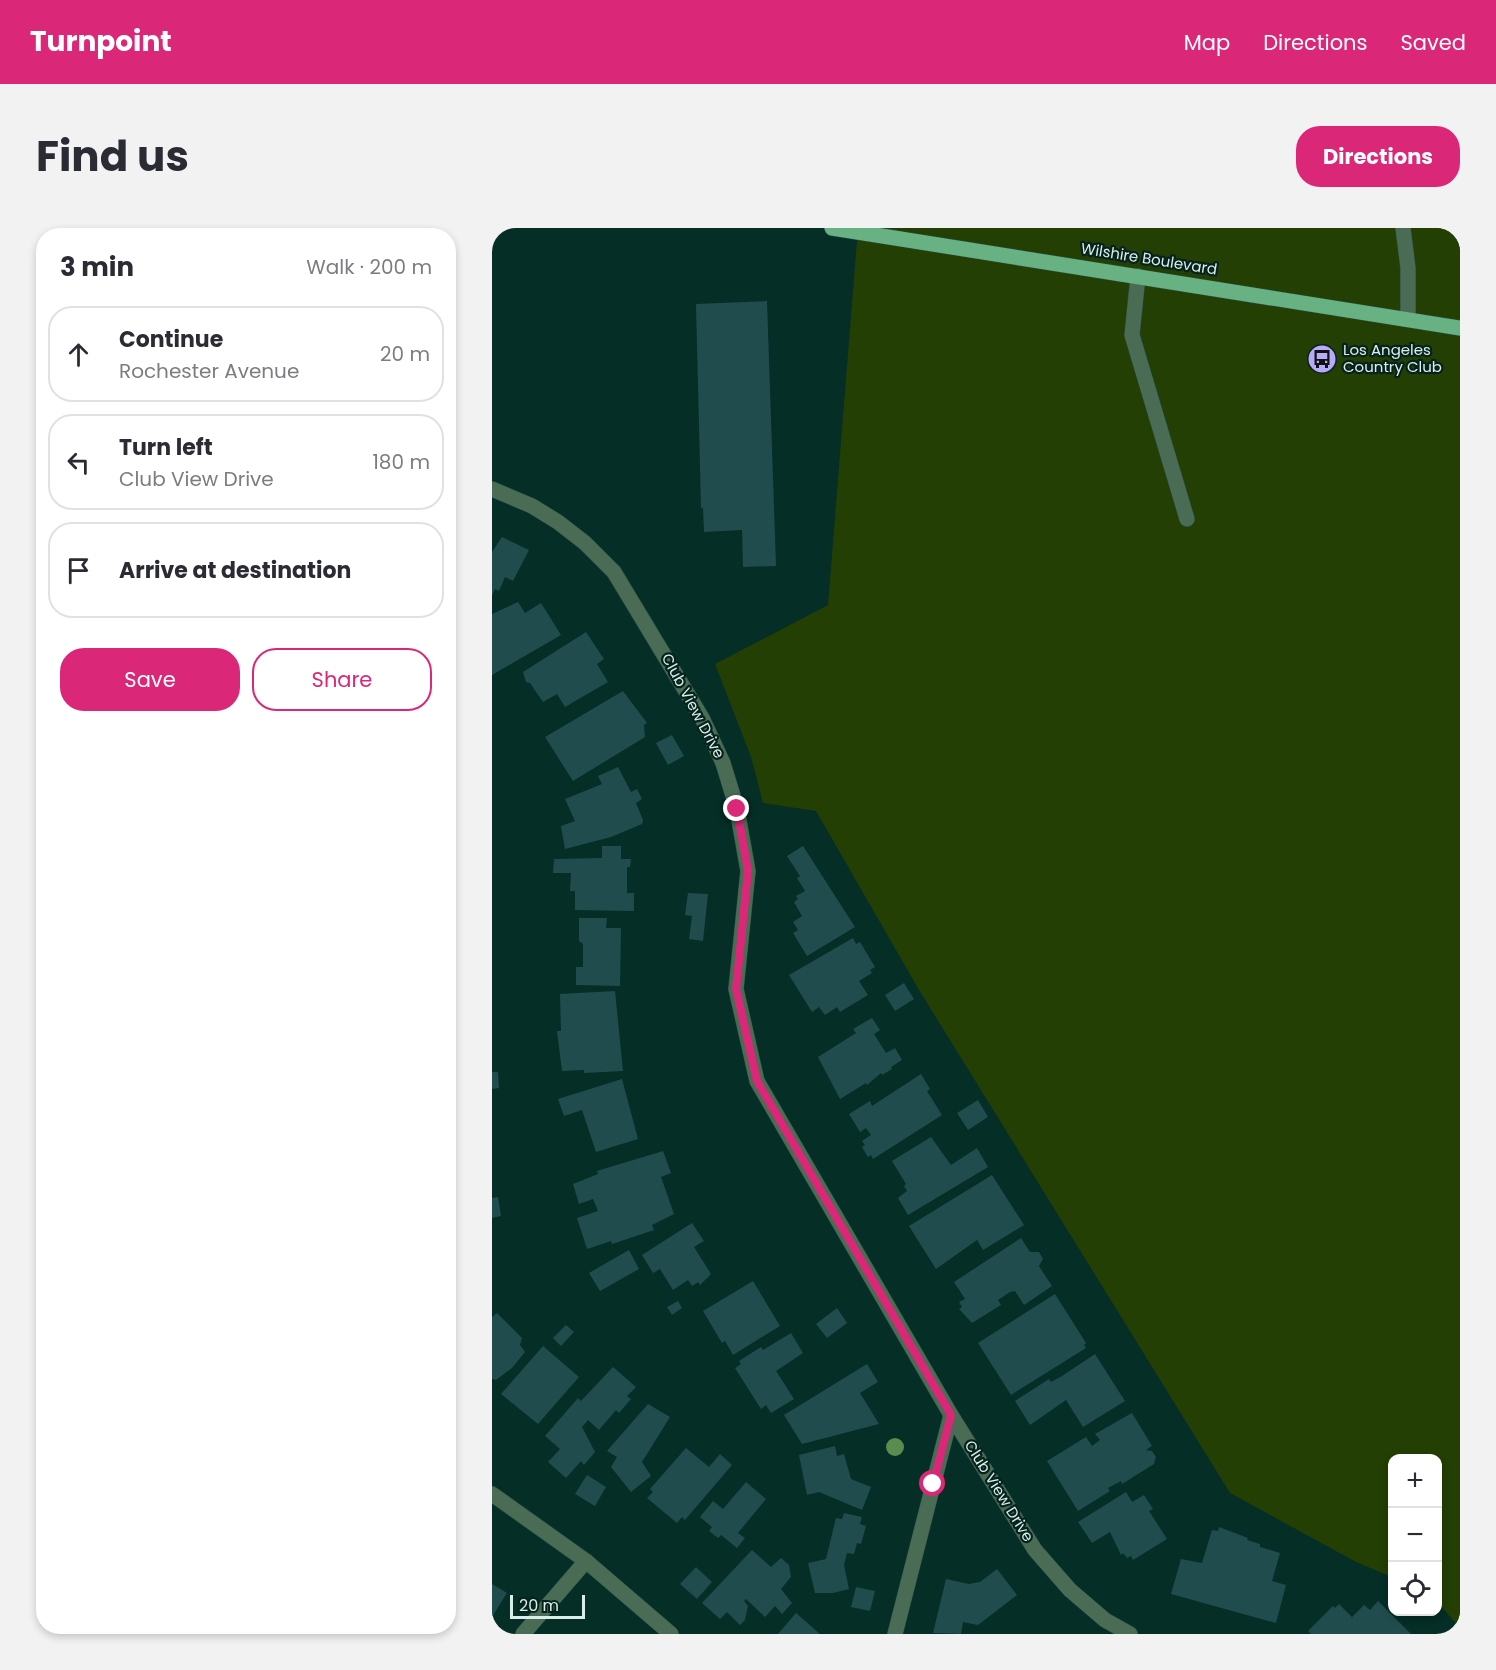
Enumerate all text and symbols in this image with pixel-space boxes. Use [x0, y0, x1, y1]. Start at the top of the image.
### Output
text: Turnpoint [30, 22, 172, 61]
text: Map [1184, 28, 1230, 57]
text: Directions [1263, 28, 1367, 57]
text: Saved [1400, 28, 1466, 57]
button: Directions [1296, 126, 1460, 187]
text: Find us [36, 127, 189, 186]
street label: Wilshire Boulevard [1079, 237, 1219, 280]
text: 3 min [60, 249, 134, 285]
text: Walk · 200 m [306, 253, 432, 281]
text: Continue [119, 324, 223, 355]
icon: ahead [62, 338, 95, 371]
place label: Los Angeles Country Club [1343, 339, 1442, 377]
text: 20 m [380, 340, 430, 368]
bus stop icon: Los Angeles Country Club [1306, 343, 1338, 375]
text: Rochester Avenue [119, 357, 299, 385]
text: Turn left [119, 432, 213, 463]
icon: left [62, 446, 95, 479]
text: 180 m [372, 448, 430, 476]
text: Club View Drive [119, 465, 274, 493]
icon: arrive [62, 554, 95, 587]
text: Arrive at destination [119, 555, 351, 586]
button: Save [60, 648, 240, 711]
button: Share [252, 648, 432, 711]
street label: Club View Drive [657, 650, 730, 762]
route end [723, 795, 749, 821]
street label: Club View Drive [960, 1436, 1039, 1546]
map controls [1388, 1454, 1442, 1616]
button: + [1388, 1454, 1442, 1508]
route start [919, 1470, 945, 1496]
button: − [1388, 1508, 1442, 1562]
button: locate [1388, 1562, 1442, 1616]
scale bar [510, 1592, 585, 1620]
text: 20 m [519, 1594, 559, 1617]

